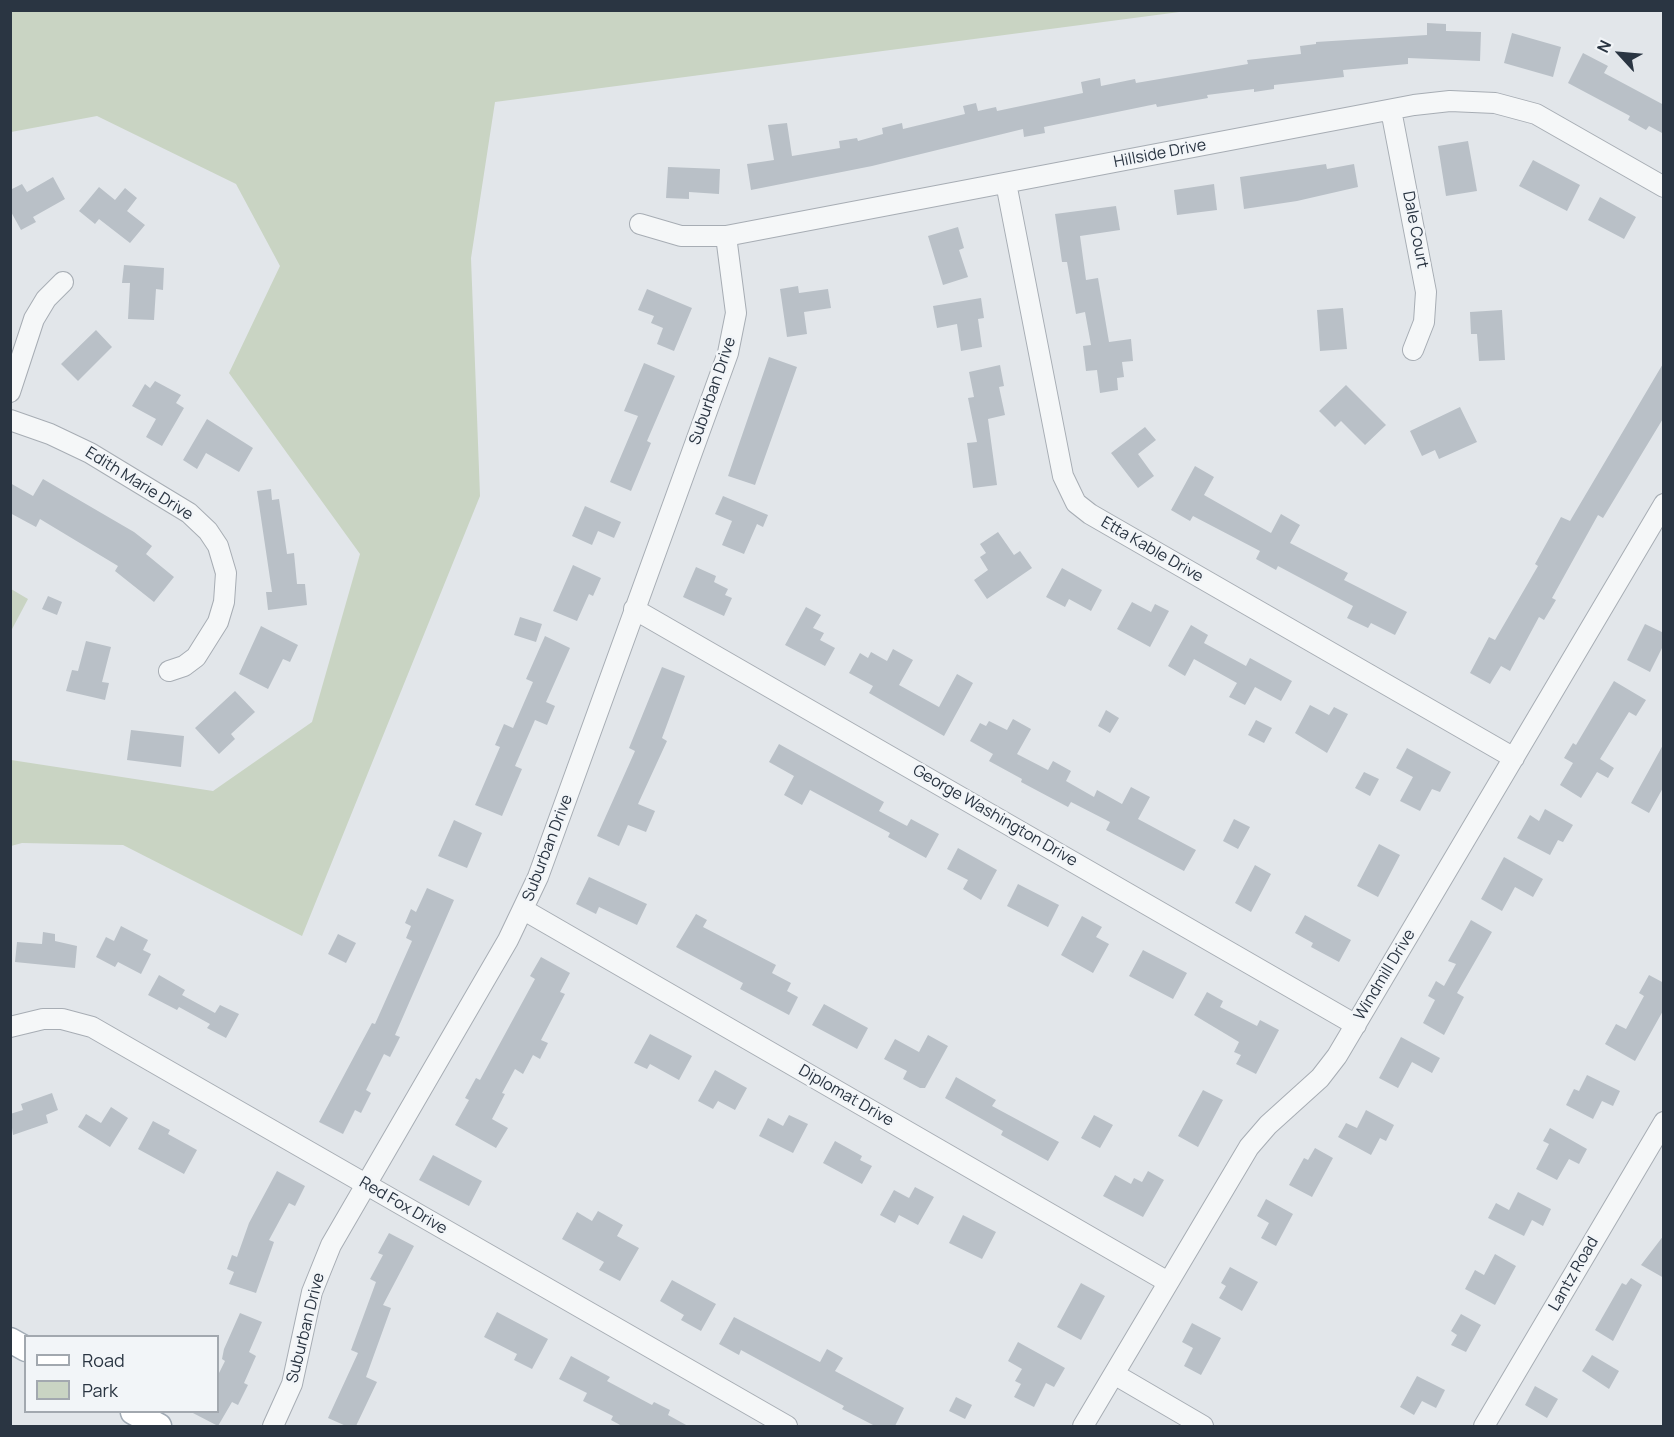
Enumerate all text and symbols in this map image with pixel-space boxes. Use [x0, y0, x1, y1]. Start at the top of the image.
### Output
north arrow [1590, 24, 1650, 84]
text: N [1591, 36, 1616, 56]
street label: Hillside Drive [1112, 136, 1208, 172]
street label: Dale Court [1398, 190, 1432, 270]
street label: Suburban Drive [686, 335, 740, 447]
street label: Edith Marie Drive [82, 443, 196, 525]
street label: Etta Kable Drive [1098, 513, 1206, 587]
street label: George Washington Drive [909, 761, 1081, 871]
street label: Suburban Drive [519, 792, 577, 904]
street label: Windmill Drive [1350, 926, 1420, 1024]
street label: Diplomat Drive [795, 1061, 897, 1131]
street label: Red Fox Drive [356, 1173, 450, 1239]
street label: Lantz Road [1545, 1233, 1603, 1315]
street label: Suburban Drive [283, 1271, 329, 1385]
legend [24, 1335, 219, 1413]
text: Road [82, 1348, 125, 1372]
text: Park [82, 1378, 118, 1402]

